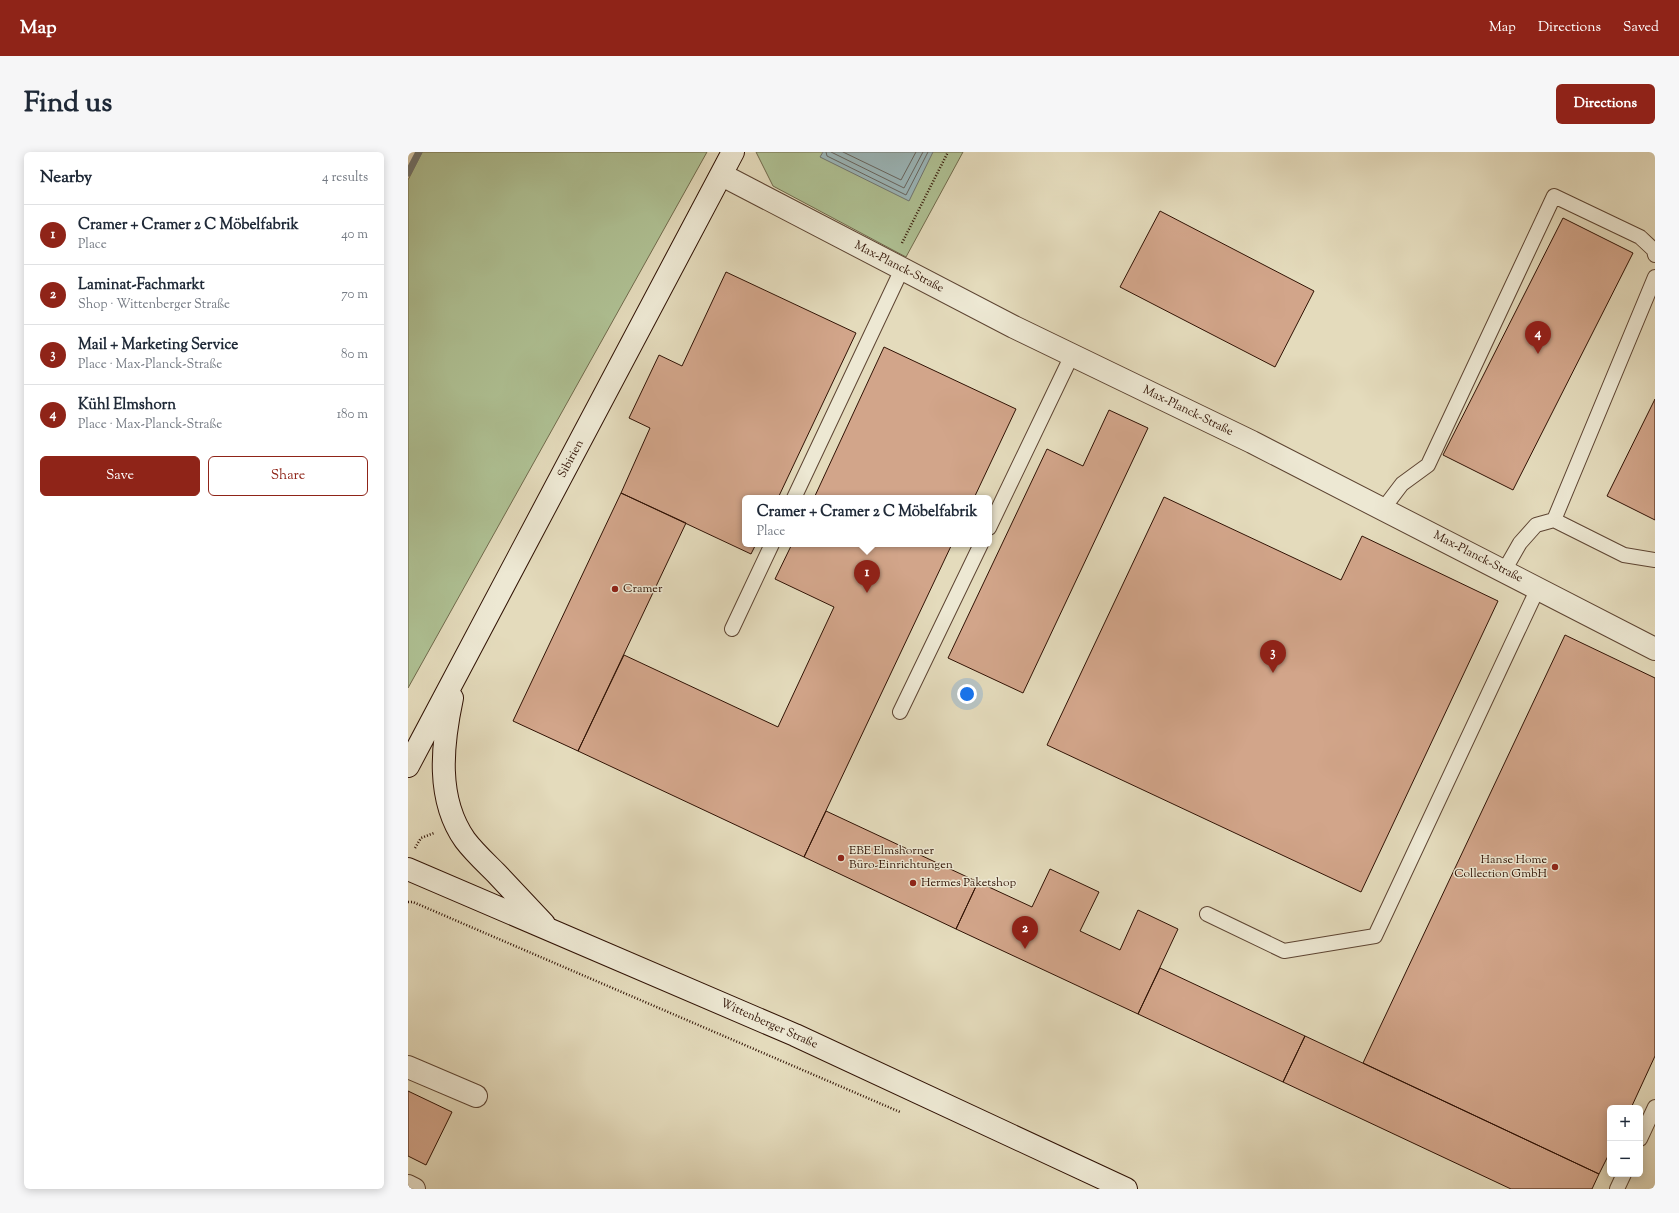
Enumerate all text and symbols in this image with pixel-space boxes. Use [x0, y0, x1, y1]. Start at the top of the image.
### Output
text: Map [20, 15, 57, 42]
text: Map [1489, 18, 1516, 38]
text: Directions [1538, 18, 1601, 38]
text: Saved [1623, 18, 1659, 38]
text: Find us [24, 84, 112, 124]
button: Directions [1556, 84, 1655, 124]
text: Nearby [40, 166, 92, 190]
text: 4 results [322, 169, 368, 187]
text: Cramer + Cramer 2 C Möbelfabrik [78, 215, 299, 236]
text: 1 [51, 226, 55, 244]
text: 40 m [341, 226, 368, 244]
text: Place [78, 236, 107, 254]
street label: Max-Planck-Straße [851, 237, 947, 298]
text: Laminat-Fachmarkt [78, 275, 205, 296]
text: 2 [50, 286, 56, 304]
text: 70 m [341, 286, 368, 304]
text: Shop · Wittenberger Straße [78, 296, 230, 314]
pin: 4 [1525, 321, 1551, 354]
text: Mail + Marketing Service [78, 335, 238, 356]
text: 3 [50, 346, 56, 364]
text: 80 m [341, 346, 368, 364]
text: Place · Max-Planck-Straße [78, 356, 222, 374]
street label: Max-Planck-Straße [1140, 381, 1237, 441]
text: Kühl Elmshorn [78, 395, 176, 416]
text: 4 [50, 406, 56, 424]
text: 180 m [337, 406, 368, 424]
text: Place · Max-Planck-Straße [78, 416, 222, 434]
street label: Sibirien [553, 437, 589, 481]
button: Save [40, 456, 200, 496]
button: Share [208, 456, 368, 496]
popup [742, 495, 992, 547]
text: Cramer + Cramer 2 C Möbelfabrik [757, 502, 977, 523]
text: Place [757, 523, 785, 541]
street label: Max-Planck-Straße [1430, 527, 1526, 588]
pin: 1 [854, 560, 880, 593]
place label: Cramer [623, 580, 663, 598]
marker: Cramer [610, 584, 620, 594]
pin: 3 [1260, 640, 1286, 673]
your location [957, 684, 977, 704]
place label: EBE Elmshorner Büro-Einrichtungen [849, 842, 953, 874]
place label: Hanse Home Collection GmbH [1454, 851, 1548, 883]
marker: EBE Elmshorner Büro-Einrichtungen [836, 853, 846, 863]
marker: Hanse Home Collection GmbH [1550, 862, 1560, 872]
place label: Hermes Paketshop [921, 874, 1016, 892]
marker: Hermes Paketshop [908, 878, 918, 888]
pin: 2 [1012, 916, 1038, 949]
street label: Wittenberger Straße [717, 994, 821, 1054]
map controls [1607, 1105, 1643, 1177]
button: + [1607, 1105, 1643, 1141]
button: − [1607, 1141, 1643, 1177]

